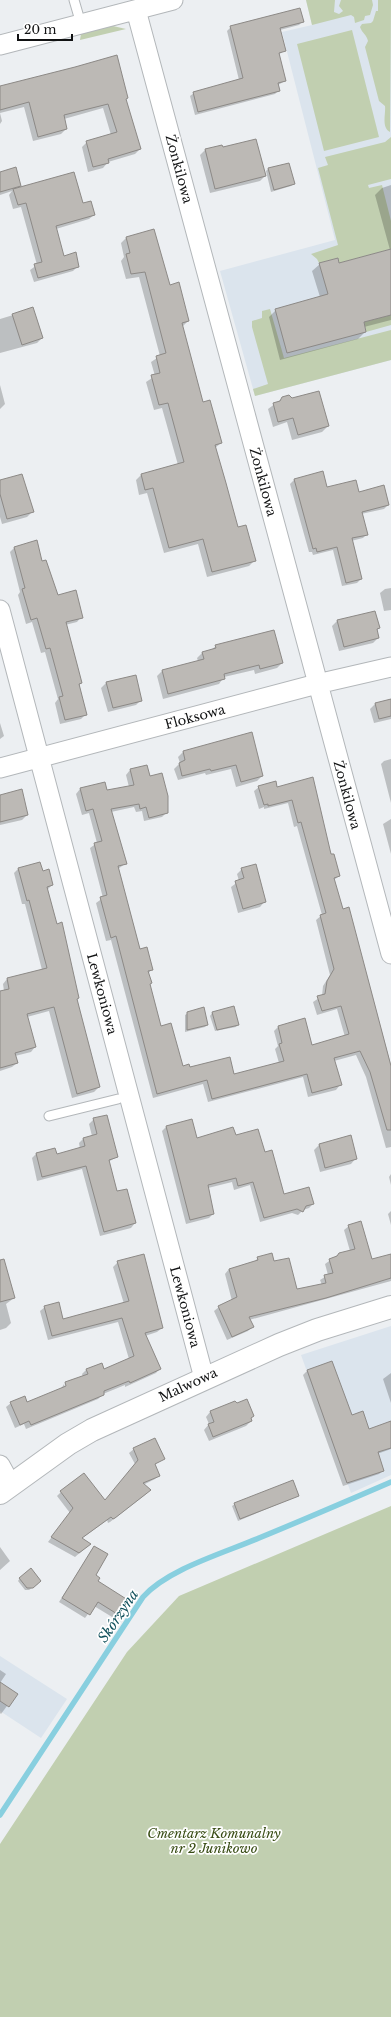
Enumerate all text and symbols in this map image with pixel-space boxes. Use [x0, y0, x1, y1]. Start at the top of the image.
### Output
scale bar [18, 16, 72, 42]
text: 20 m [24, 22, 56, 37]
street label: Żonkilowa [162, 133, 197, 206]
street label: Żonkilowa [246, 446, 281, 519]
street label: Floksowa [163, 701, 228, 733]
street label: Żonkilowa [330, 759, 365, 832]
street label: Lewkoniowa [83, 951, 121, 1037]
street label: Lewkoniowa [166, 1264, 204, 1350]
street label: Malwowa [156, 1364, 221, 1406]
water label: Skórzyna [94, 1586, 142, 1646]
park label: Cmentarz Komunalny nr 2 Junikowo [147, 1825, 281, 1857]

